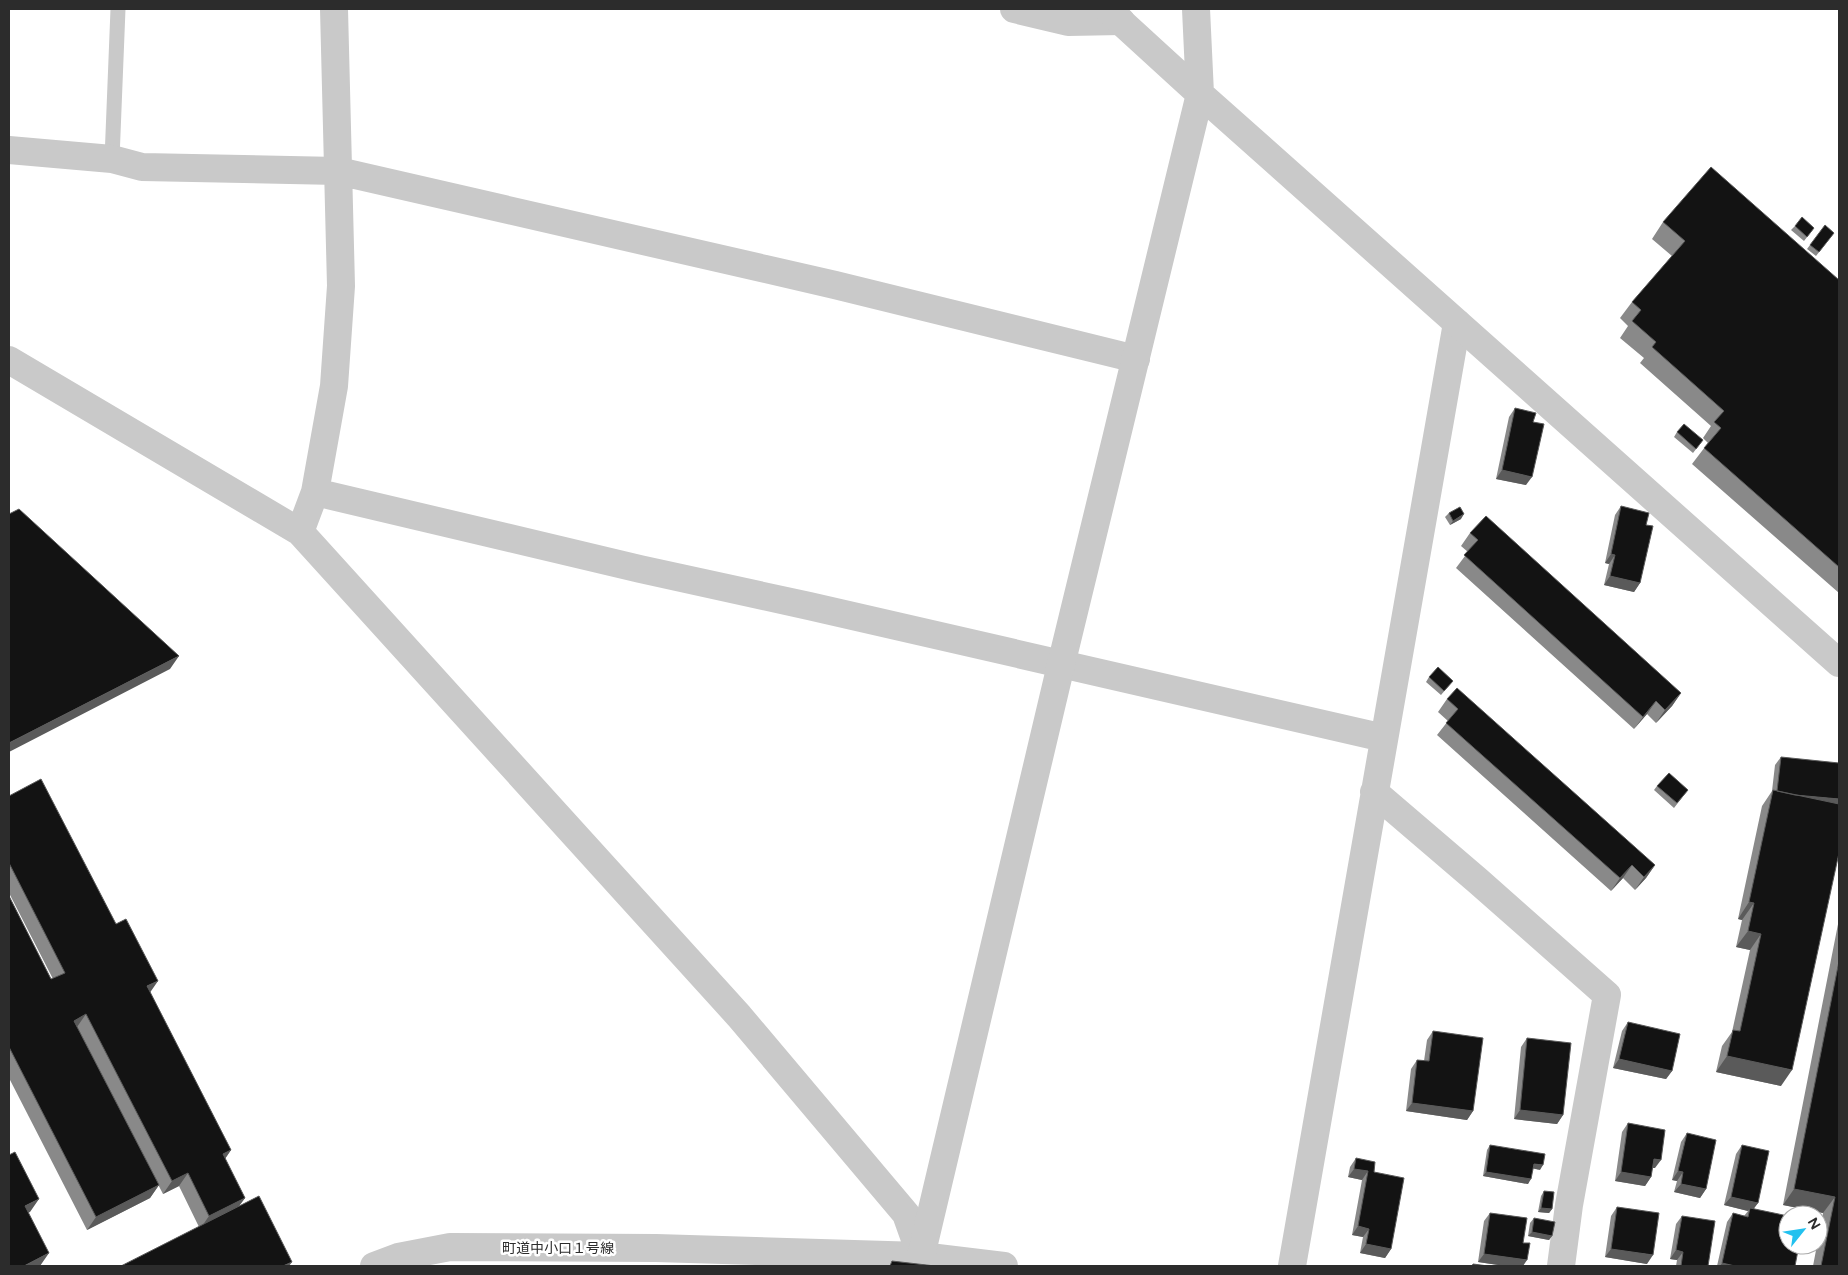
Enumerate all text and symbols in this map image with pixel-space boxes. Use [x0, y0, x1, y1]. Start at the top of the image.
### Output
north arrow [1778, 1205, 1828, 1255]
text: N [1804, 1215, 1824, 1233]
street label: 町道中小口１号線 [502, 1240, 614, 1257]

